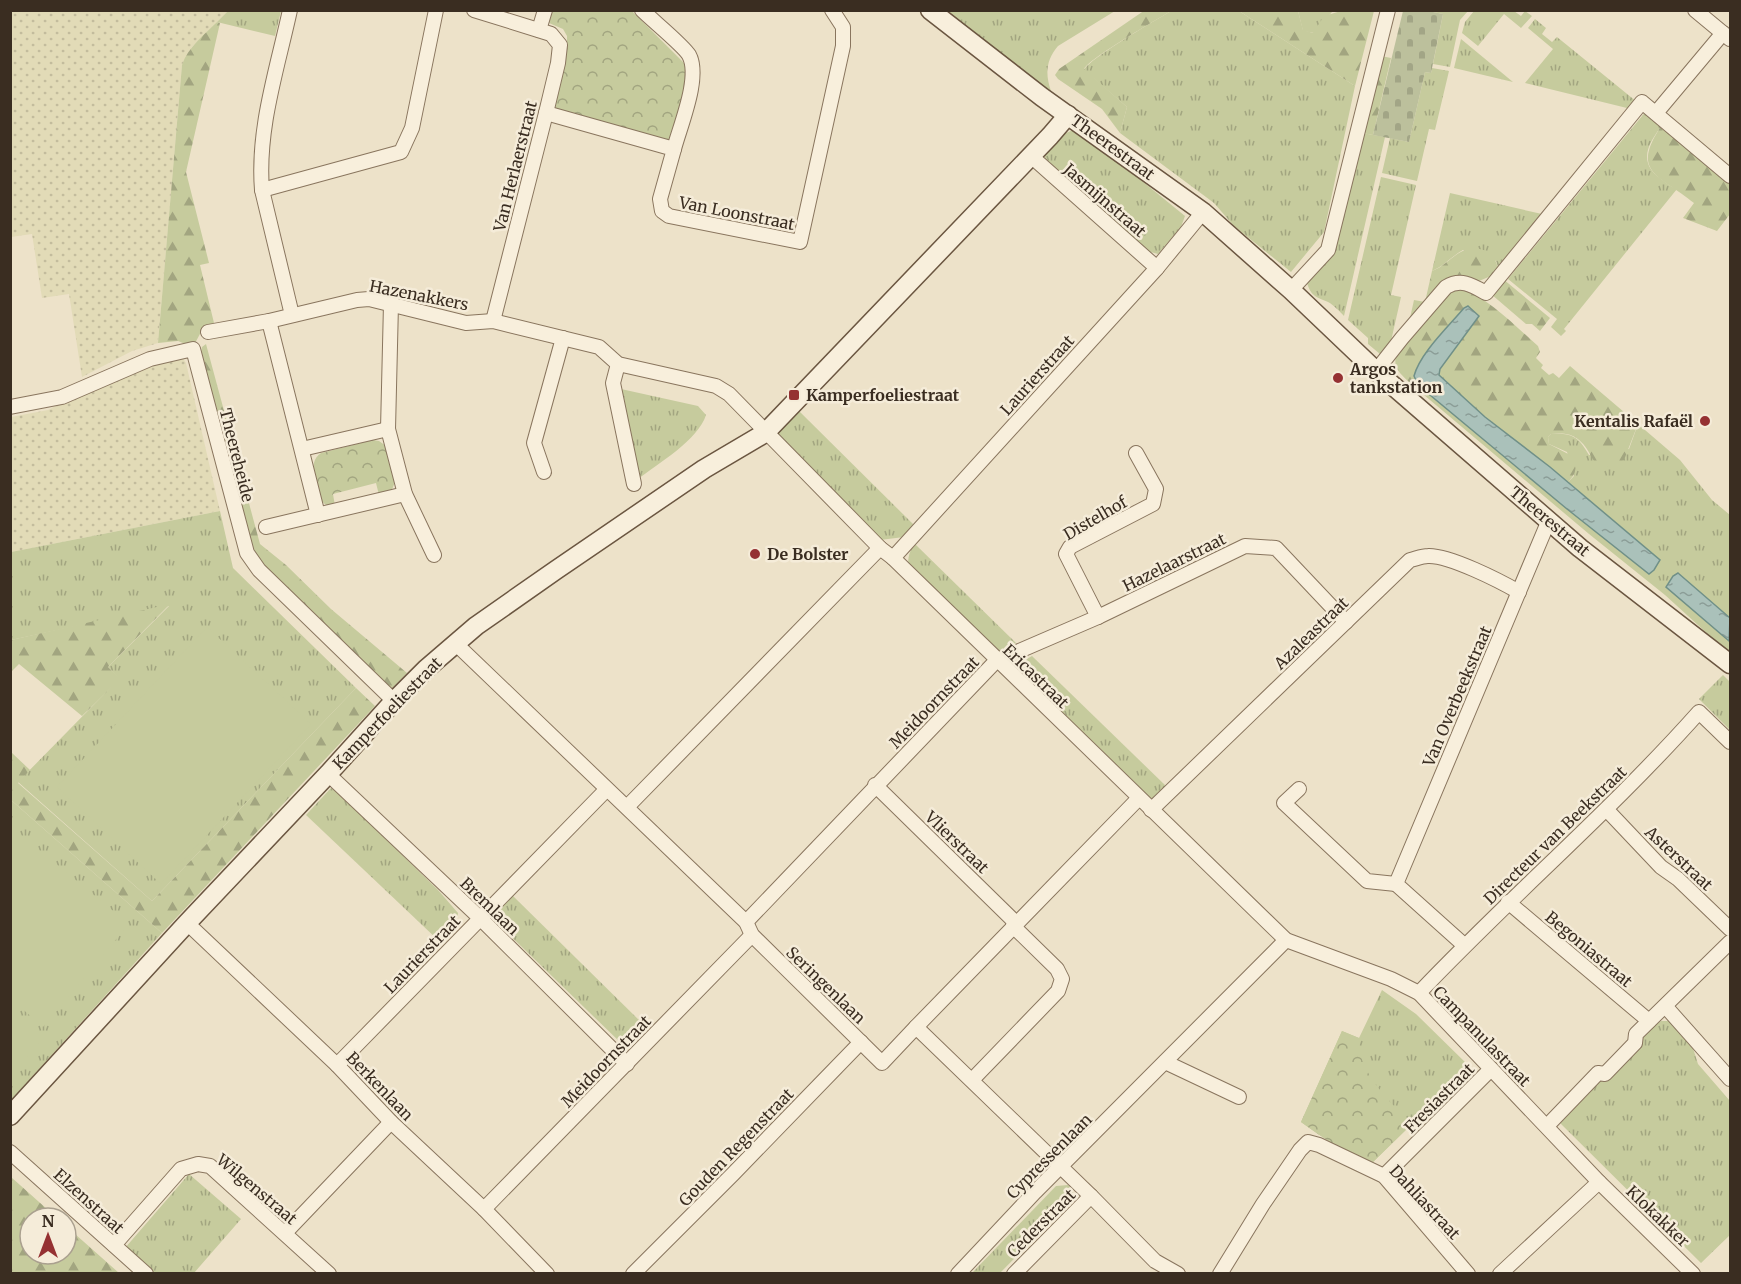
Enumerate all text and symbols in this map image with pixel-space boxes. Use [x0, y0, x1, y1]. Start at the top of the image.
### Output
street label: Van Herlaerstraat [489, 98, 541, 234]
street label: Theerestraat [1067, 110, 1159, 185]
street label: Jasmijnstraat [1059, 158, 1151, 242]
street label: Van Loonstraat [677, 192, 797, 234]
street label: Hazenakkers [368, 276, 470, 314]
street label: Laurierstraat [996, 330, 1079, 419]
place label: Argos tankstation [1349, 359, 1443, 397]
marker: Argos tankstation [1331, 371, 1345, 385]
place label: Kamperfoeliestraat [806, 385, 960, 405]
marker: Kamperfoeliestraat [787, 388, 801, 402]
street label: Theereheide [216, 406, 258, 504]
place label: Kentalis Rafaël [1574, 411, 1693, 431]
marker: Kentalis Rafaël [1698, 414, 1712, 428]
street label: Theerestraat [1506, 482, 1595, 561]
street label: Distelhof [1060, 491, 1131, 544]
street label: Hazelaarstraat [1119, 528, 1229, 596]
place label: De Bolster [767, 544, 849, 564]
marker: De Bolster [748, 547, 762, 561]
street label: Azaleastraat [1269, 592, 1353, 674]
street label: Van Overbeekstraat [1418, 622, 1496, 770]
street label: Ericastraat [999, 640, 1074, 713]
street label: Meidoornstraat [885, 651, 984, 752]
street label: Kamperfoeliestraat [328, 652, 446, 773]
street label: Directeur van Beekstraat [1479, 761, 1631, 908]
street label: Vlierstraat [920, 806, 994, 878]
street label: Asterstraat [1640, 821, 1717, 895]
street label: Bremlaan [456, 873, 524, 939]
street label: Begoniastraat [1541, 907, 1637, 992]
street label: Laurierstraat [380, 910, 465, 997]
street label: Seringenlaan [782, 942, 870, 1028]
street label: Campanulastraat [1429, 982, 1535, 1091]
street label: Meidoornstraat [557, 1010, 656, 1111]
street label: Berkenlaan [342, 1047, 418, 1125]
street label: Fresiastraat [1400, 1058, 1479, 1137]
street label: Gouden Regenstraat [675, 1083, 798, 1210]
street label: Cypressenlaan [1002, 1109, 1096, 1203]
street label: Wilgenstraat [212, 1149, 302, 1229]
street label: Dahliastraat [1385, 1161, 1465, 1244]
street label: Elzenstraat [50, 1164, 129, 1238]
street label: Klokakker [1622, 1181, 1694, 1251]
street label: Cederstraat [1003, 1184, 1080, 1261]
north arrow [18, 1206, 78, 1266]
text: N [42, 1211, 55, 1231]

